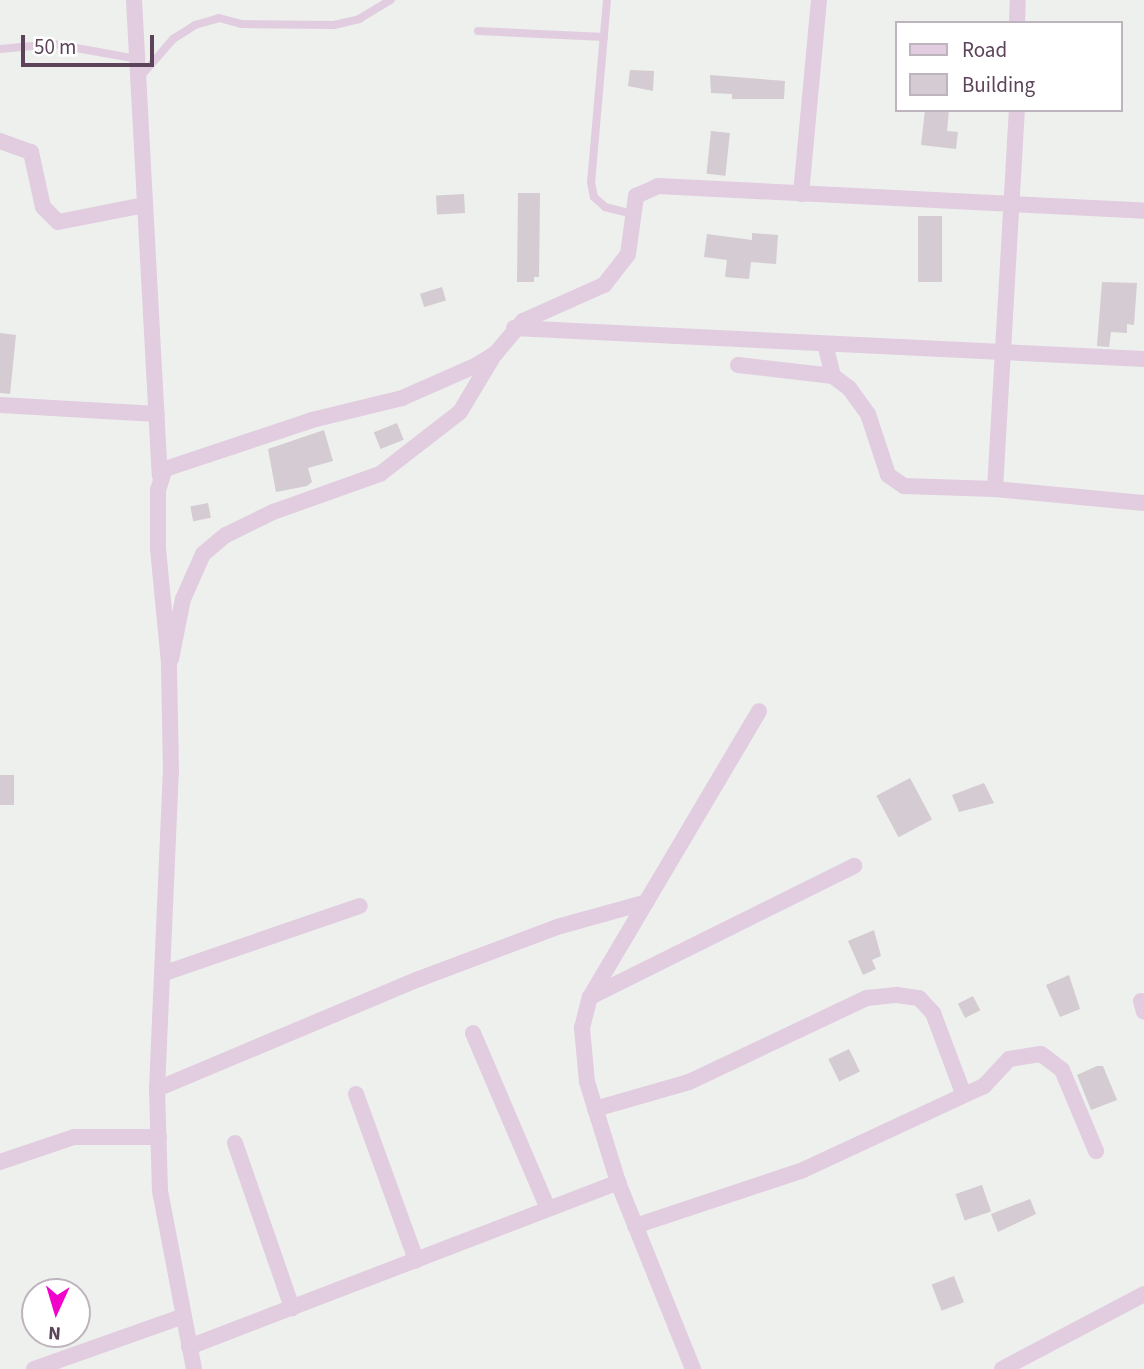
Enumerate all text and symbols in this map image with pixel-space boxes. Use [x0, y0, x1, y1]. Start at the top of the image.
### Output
scale bar [24, 21, 158, 65]
legend [895, 21, 1123, 112]
text: 50 m [34, 32, 76, 62]
text: Road [962, 35, 1007, 65]
text: Building [962, 70, 1035, 100]
north arrow [21, 1278, 91, 1348]
text: N [47, 1319, 62, 1346]

